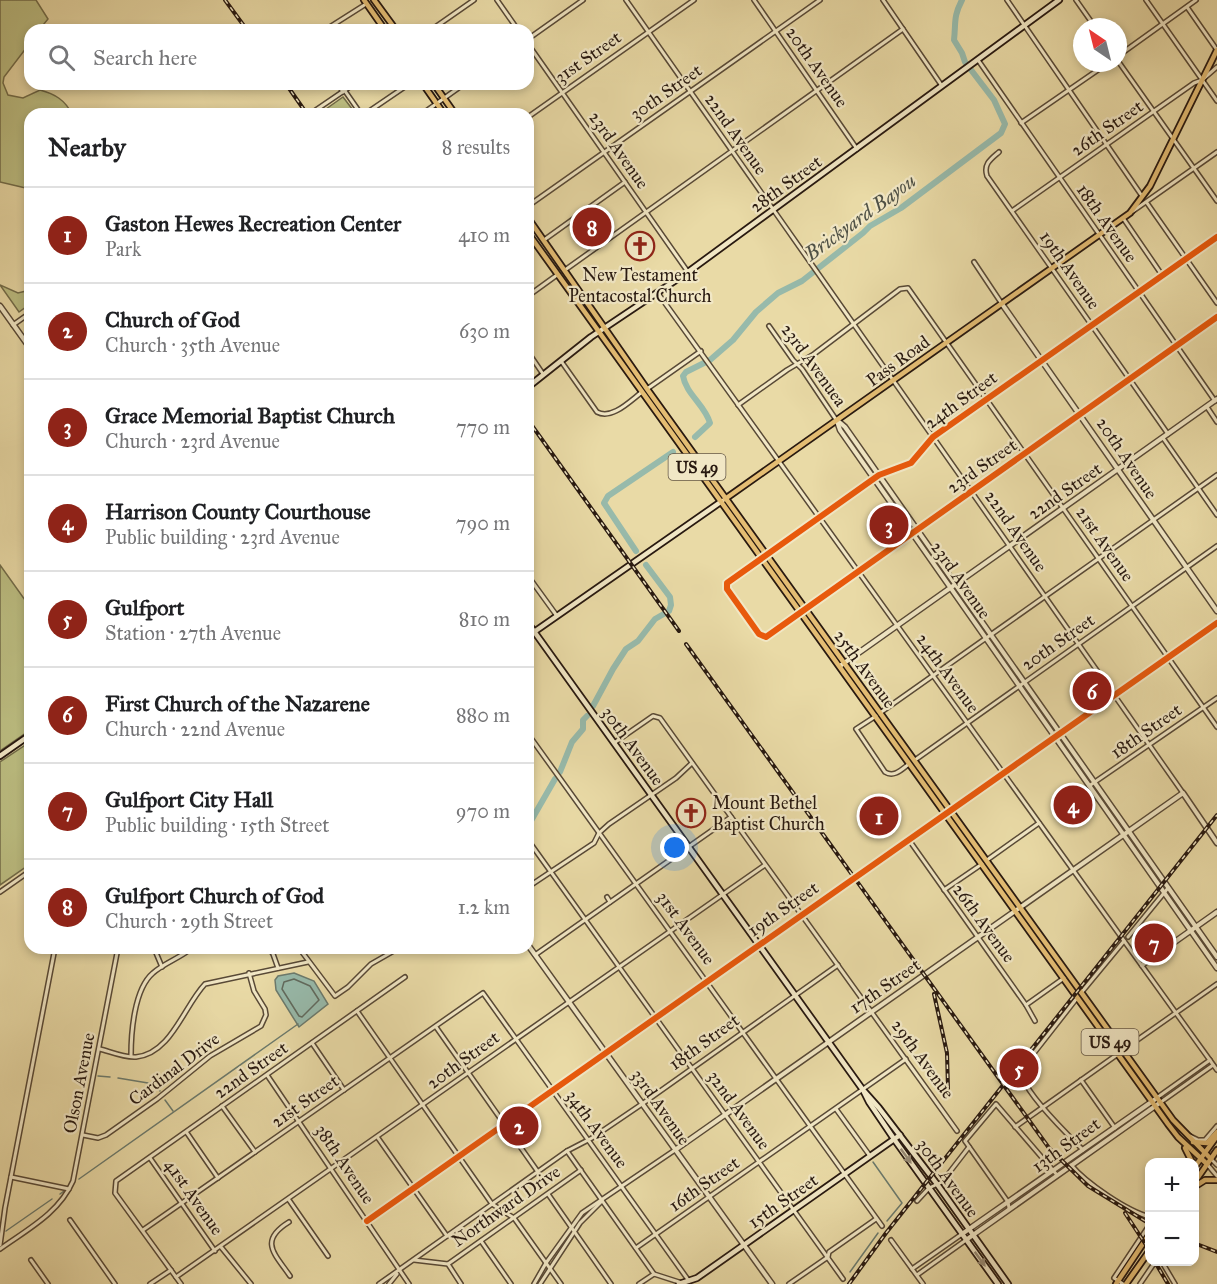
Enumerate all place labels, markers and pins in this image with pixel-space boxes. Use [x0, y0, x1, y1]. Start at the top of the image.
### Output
pin: 8 [572, 204, 612, 250]
church icon: New Testament Pentacostal Church [624, 230, 656, 262]
place label: New Testament Pentacostal Church [568, 264, 712, 307]
pin: 3 [870, 502, 908, 548]
pin: 6 [1072, 668, 1112, 714]
pin: 4 [1054, 782, 1092, 828]
place label: Mount Bethel Baptist Church [712, 792, 825, 835]
pin: 1 [860, 794, 898, 838]
church icon: Mount Bethel Baptist Church [675, 797, 707, 829]
pin: 7 [1134, 920, 1174, 966]
pin: 5 [1000, 1046, 1038, 1090]
pin: 2 [500, 1104, 538, 1148]

